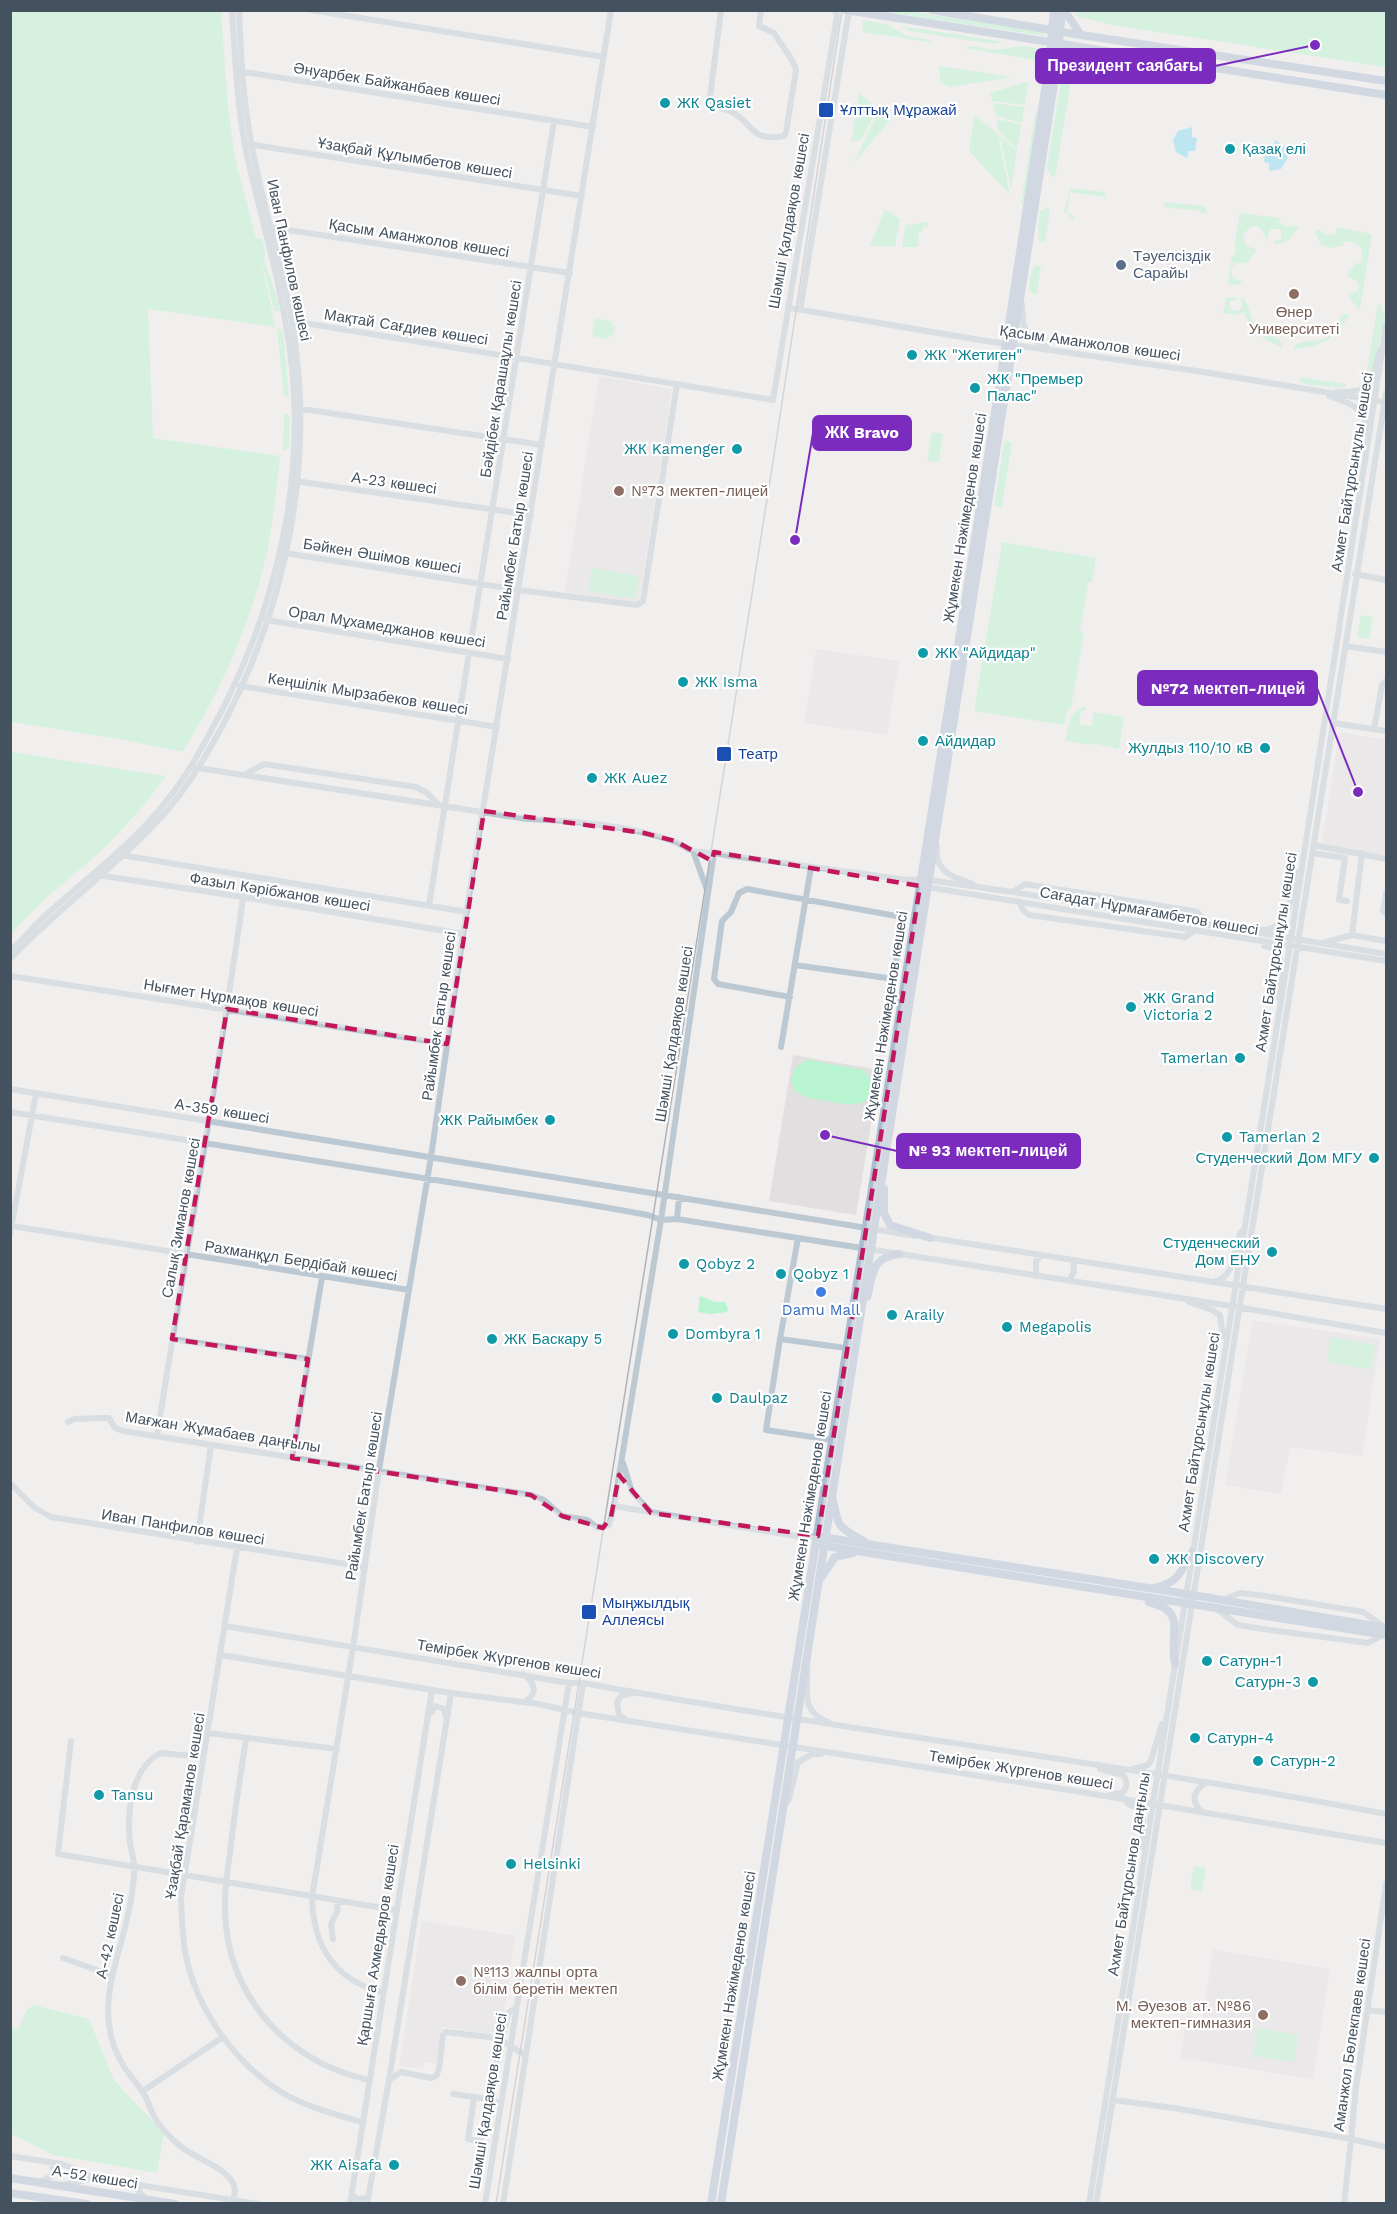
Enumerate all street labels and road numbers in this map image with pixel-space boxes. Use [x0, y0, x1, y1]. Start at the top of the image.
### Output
street label: Әнуарбек Байжанбаев көшесі [292, 59, 502, 109]
street label: Шәмші Қалдаяқов көшесі [765, 132, 813, 310]
street label: Ұзақбай Құлымбетов көшесі [316, 134, 514, 182]
street label: Иван Панфилов көшесі [263, 177, 315, 343]
street label: Қасым Аманжолов көшесі [328, 215, 510, 261]
street label: Бәйдібек Қарашаұлы көшесі [477, 279, 525, 479]
street label: Мақтай Сағдиев көшесі [323, 305, 489, 349]
street label: Қасым Аманжолов көшесі [999, 321, 1181, 365]
street label: Ахмет Байтұрсынұлы көшесі [1327, 371, 1377, 573]
street label: Жұмекен Нәжімеденов көшесі [940, 412, 990, 624]
street label: Райымбек Батыр көшесі [493, 450, 537, 622]
street label: А-23 көшесі [350, 468, 438, 498]
street label: Бәйкен Әшімов көшесі [302, 535, 462, 577]
street label: Орал Мұхамеджанов көшесі [287, 603, 487, 651]
street label: Кеңшілік Мырзабеков көшесі [267, 669, 469, 719]
street label: Ахмет Байтұрсынұлы көшесі [1251, 851, 1301, 1053]
street label: Фазыл Кәрібжанов көшесі [188, 869, 372, 915]
street label: Сағадат Нұрмағамбетов көшесі [1038, 883, 1260, 939]
street label: Жұмекен Нәжімеденов көшесі [861, 910, 911, 1122]
street label: Райымбек Батыр көшесі [418, 930, 460, 1102]
street label: Шәмші Қалдаяқов көшесі [651, 945, 697, 1123]
street label: Нығмет Нұрмақов көшесі [142, 975, 320, 1021]
street label: А-359 көшесі [173, 1095, 271, 1127]
street label: Салық Зиманов көшесі [158, 1136, 204, 1300]
street label: Рахманқұл Бердібай көшесі [203, 1237, 399, 1285]
street label: Ахмет Байтұрсынұлы көшесі [1174, 1331, 1224, 1533]
street label: Жұмекен Нәжімеденов көшесі [785, 1390, 835, 1602]
street label: Мағжан Жұмабаев даңғылы [124, 1408, 322, 1456]
street label: Райымбек Батыр көшесі [342, 1410, 386, 1582]
street label: Иван Панфилов көшесі [100, 1505, 266, 1549]
street label: Темірбек Жүргенов көшесі [416, 1636, 602, 1682]
street label: Ұзақбай Қараманов көшесі [161, 1712, 209, 1900]
street label: Темірбек Жүргенов көшесі [928, 1747, 1114, 1793]
street label: Ахмет Байтұрсынов даңғылы [1104, 1771, 1154, 1977]
street label: Қаршыға Ахмедьяров көшесі [353, 1843, 403, 2047]
street label: Жұмекен Нәжімеденов көшесі [709, 1870, 759, 2082]
street label: А-42 көшесі [92, 1892, 128, 1980]
street label: Аманжол Бөлекпаев көшесі [1330, 1937, 1374, 2133]
street label: Шәмші Қалдаяқов көшесі [465, 2012, 511, 2190]
street label: А-52 көшесі [51, 2161, 139, 2193]

